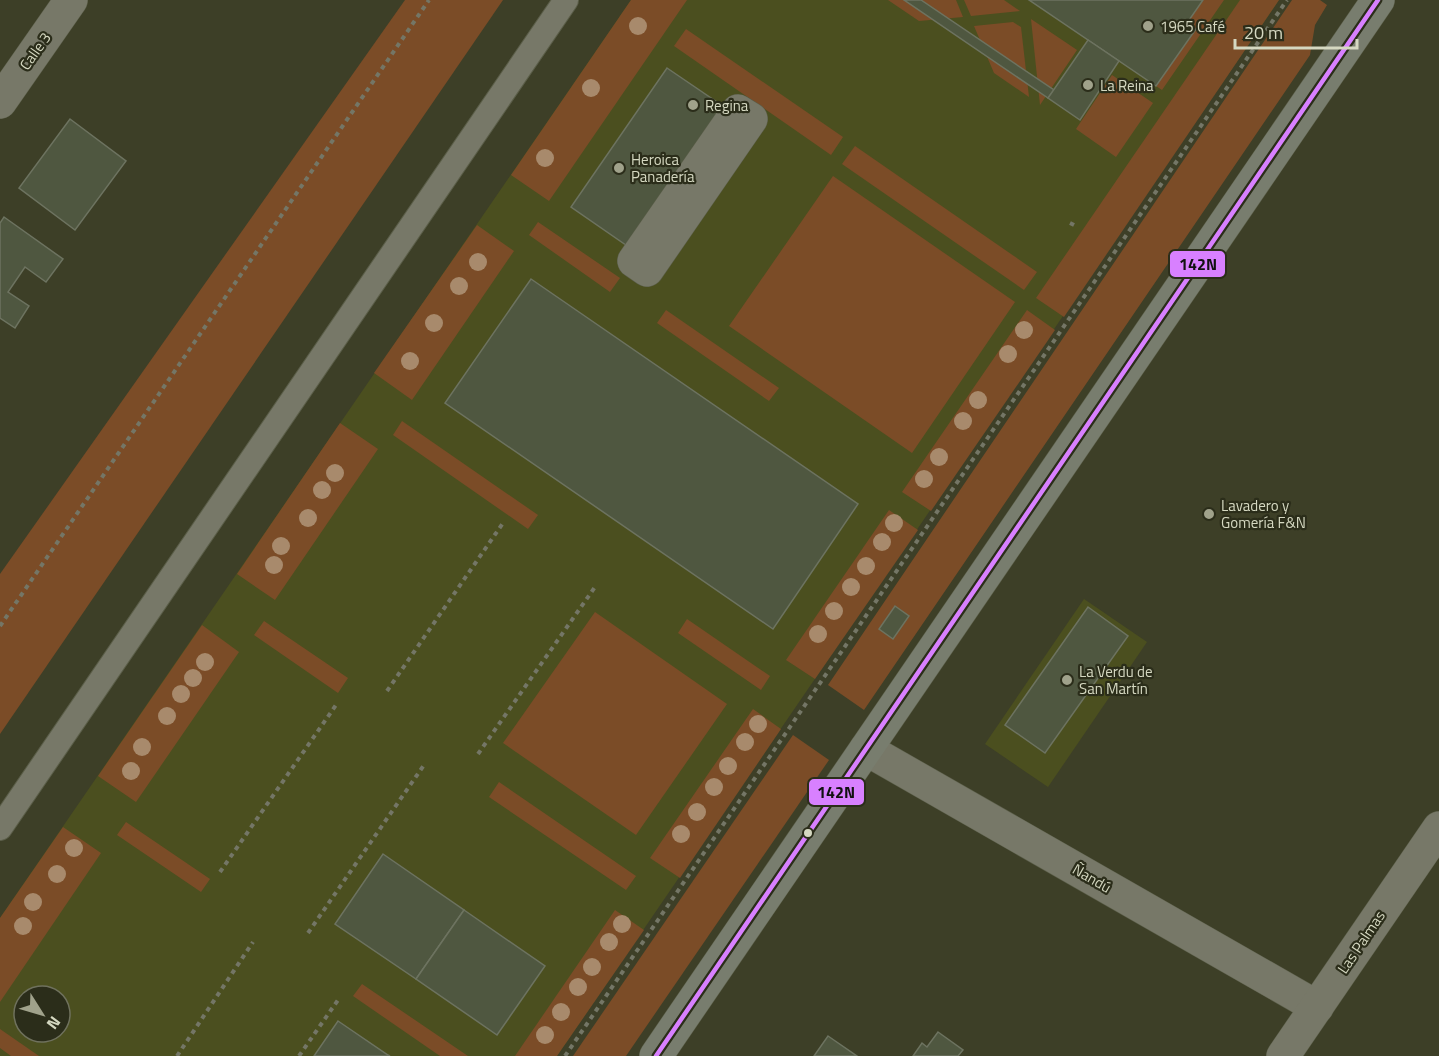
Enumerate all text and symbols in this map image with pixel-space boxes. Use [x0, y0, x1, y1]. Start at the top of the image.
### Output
scale bar [1235, 12, 1356, 50]
place label: 1965 Café [1160, 15, 1225, 38]
marker: 1965 Café [1141, 19, 1155, 33]
text: 20 m [1244, 19, 1283, 46]
street label: Calle 3 [14, 27, 56, 75]
place label: La Reina [1100, 74, 1154, 97]
marker: La Reina [1081, 78, 1095, 92]
place label: Regina [705, 94, 749, 117]
marker: Regina [686, 98, 700, 112]
place label: Heroica Panadería [631, 148, 695, 188]
marker: Heroica Panadería [612, 161, 626, 175]
line badge: 142N [1169, 250, 1226, 278]
text: 142N [1179, 252, 1217, 276]
place label: Lavadero y Gomería F&N [1221, 494, 1306, 534]
marker: Lavadero y Gomería F&N [1202, 507, 1216, 521]
place label: La Verdu de San Martín [1079, 660, 1153, 700]
marker: La Verdu de San Martín [1060, 673, 1074, 687]
line badge: 142N [808, 778, 865, 806]
text: 142N [817, 780, 855, 804]
unlabelled marker [802, 827, 814, 839]
street label: Ñandú [1068, 858, 1116, 898]
street label: Las Palmas [1331, 906, 1391, 978]
north arrow [12, 984, 72, 1044]
text: N [41, 1011, 67, 1035]

